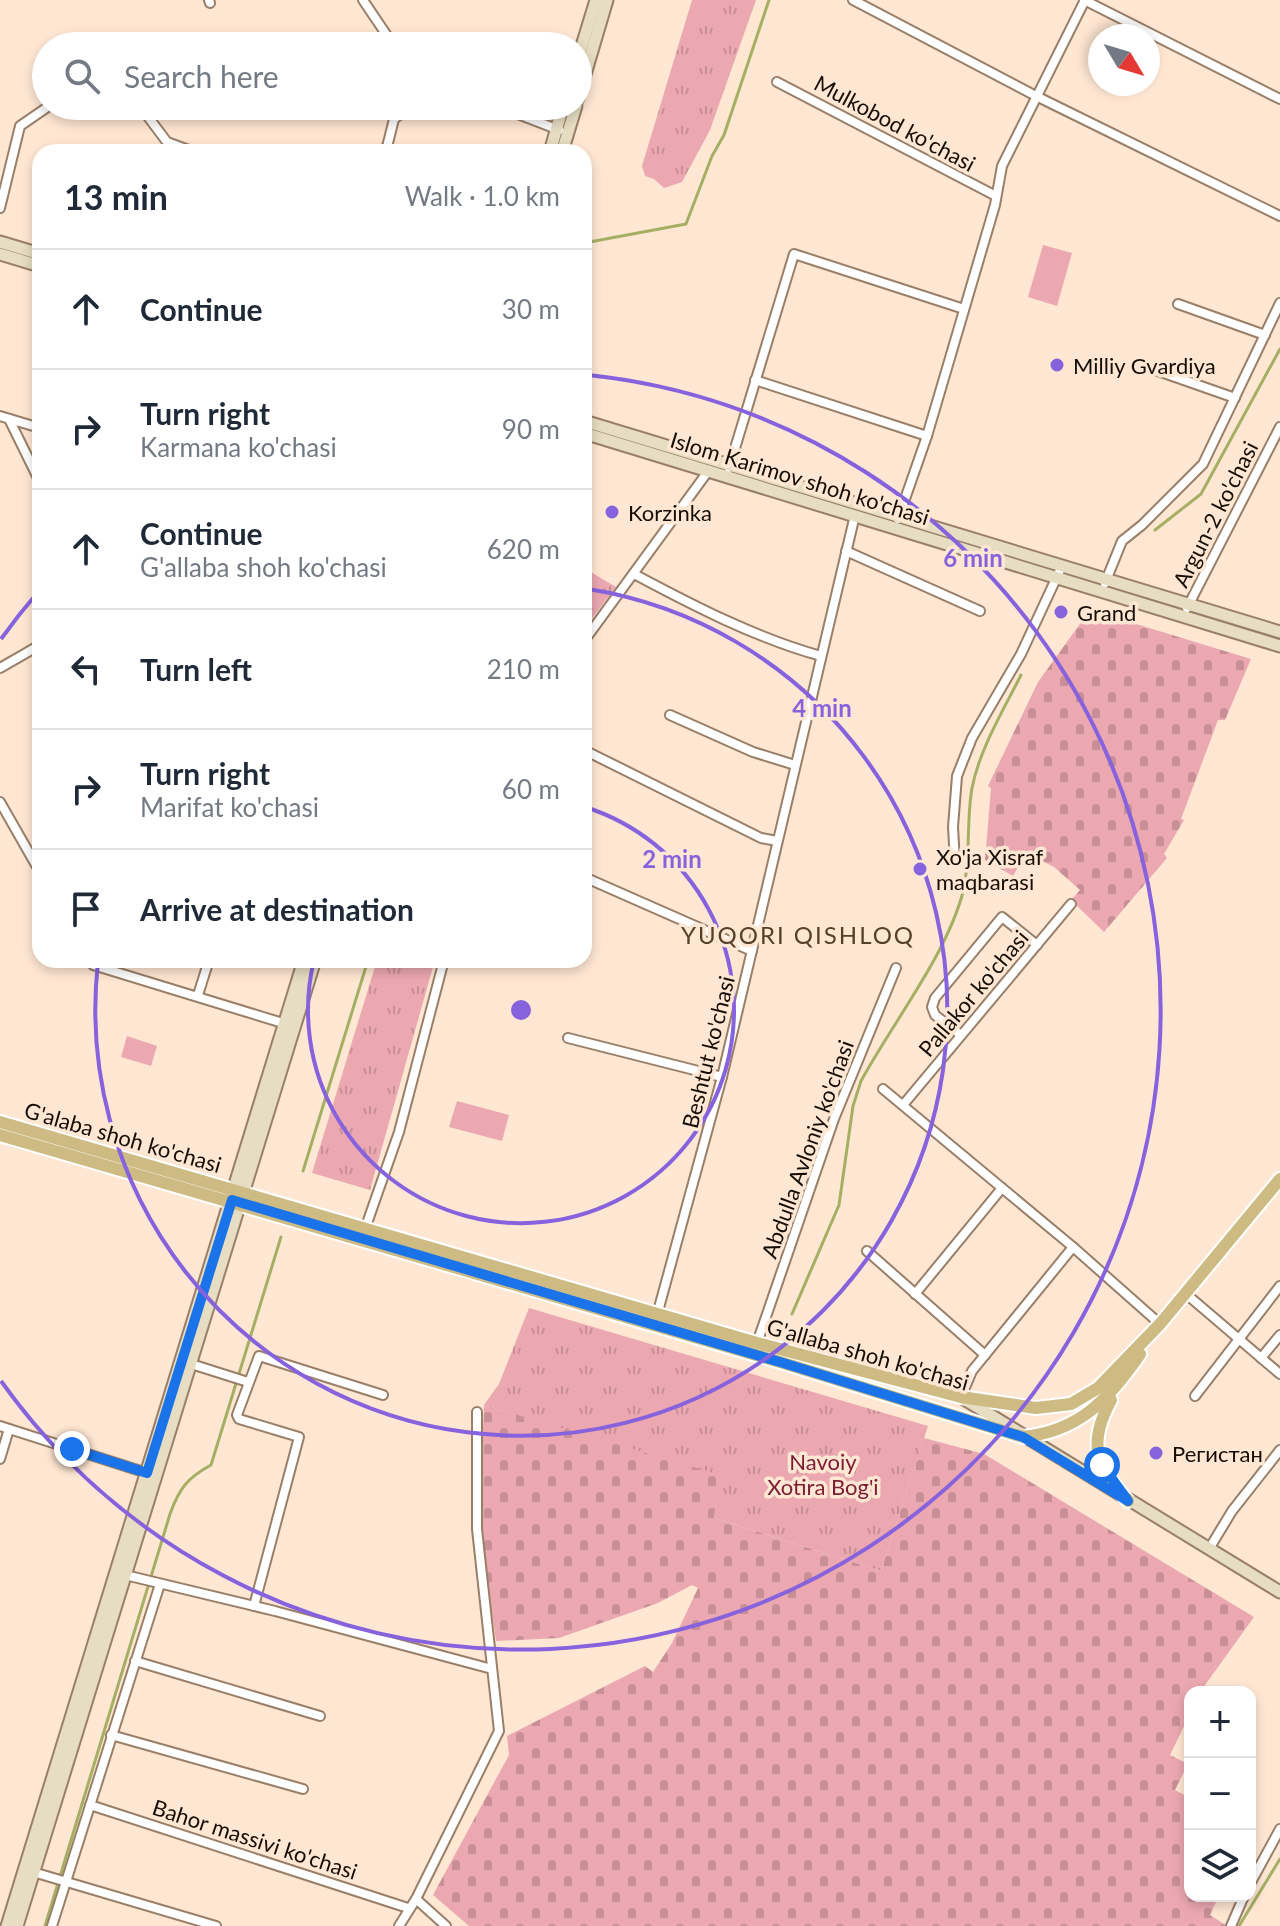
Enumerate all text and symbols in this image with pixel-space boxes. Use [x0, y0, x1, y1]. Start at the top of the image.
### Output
north arrow [1088, 24, 1160, 96]
search box [32, 32, 592, 120]
icon: search [60, 54, 104, 98]
text: Search here [124, 58, 279, 94]
street label: Mulkobod ko'chasi [810, 69, 980, 177]
text: 13 min [64, 176, 168, 217]
text: Walk · 1.0 km [405, 180, 560, 212]
icon: ahead [64, 287, 108, 331]
text: Continue [140, 291, 263, 327]
text: 30 m [502, 293, 560, 325]
place label: Milliy Gvardiya [1073, 352, 1216, 379]
marker: Milliy Gvardiya [1048, 356, 1066, 374]
text: Turn right [140, 395, 270, 431]
icon: right [64, 407, 108, 451]
text: 90 m [502, 413, 560, 445]
street label: Islom Karimov shoh ko'chasi [667, 426, 933, 530]
text: Karmana ko'chasi [140, 431, 337, 463]
street label: Argun-2 ko'chasi [1167, 436, 1263, 592]
place label: Korzinka [628, 499, 712, 526]
marker: Korzinka [603, 503, 621, 521]
text: Continue [140, 515, 263, 551]
icon: ahead [64, 527, 108, 571]
text: 620 m [487, 533, 560, 565]
text: 6 min [943, 543, 1003, 572]
text: G'allaba shoh ko'chasi [140, 551, 387, 583]
place label: Grand [1077, 599, 1136, 626]
marker: Grand [1052, 603, 1070, 621]
icon: left [64, 647, 108, 691]
text: Turn left [140, 651, 252, 687]
text: 210 m [487, 653, 560, 685]
text: 4 min [792, 693, 852, 722]
text: Turn right [140, 755, 270, 791]
icon: right [64, 767, 108, 811]
text: 60 m [502, 773, 560, 805]
text: Marifat ko'chasi [140, 791, 319, 823]
place label: Xo'ja Xisraf maqbarasi [936, 843, 1043, 895]
text: 2 min [642, 844, 702, 873]
marker: Xo'ja Xisraf maqbarasi [911, 860, 929, 878]
icon: arrive [64, 887, 108, 931]
text: Arrive at destination [140, 891, 414, 927]
district label: YUQORI QISHLOQ [681, 920, 915, 949]
street label: Pallakor ko'chasi [912, 924, 1034, 1062]
street label: Beshtut ko'chasi [676, 973, 740, 1131]
centre of rings [507, 996, 535, 1024]
street label: Abdulla Avloniy ko'chasi [755, 1036, 859, 1262]
street label: G'alaba shoh ko'chasi [21, 1096, 225, 1178]
street label: G'allaba shoh ko'chasi [764, 1312, 972, 1396]
route end [54, 1431, 90, 1467]
place label: Регистан [1172, 1440, 1263, 1467]
marker: Регистан [1147, 1444, 1165, 1462]
route start [1084, 1447, 1120, 1483]
park label: Navoiy Xotira Bog'i [767, 1448, 879, 1500]
map controls [1184, 1686, 1256, 1902]
button: + [1184, 1686, 1256, 1758]
button: − [1184, 1758, 1256, 1830]
street label: Bahor massivi ko'chasi [149, 1793, 361, 1885]
button: layers [1184, 1830, 1256, 1902]

